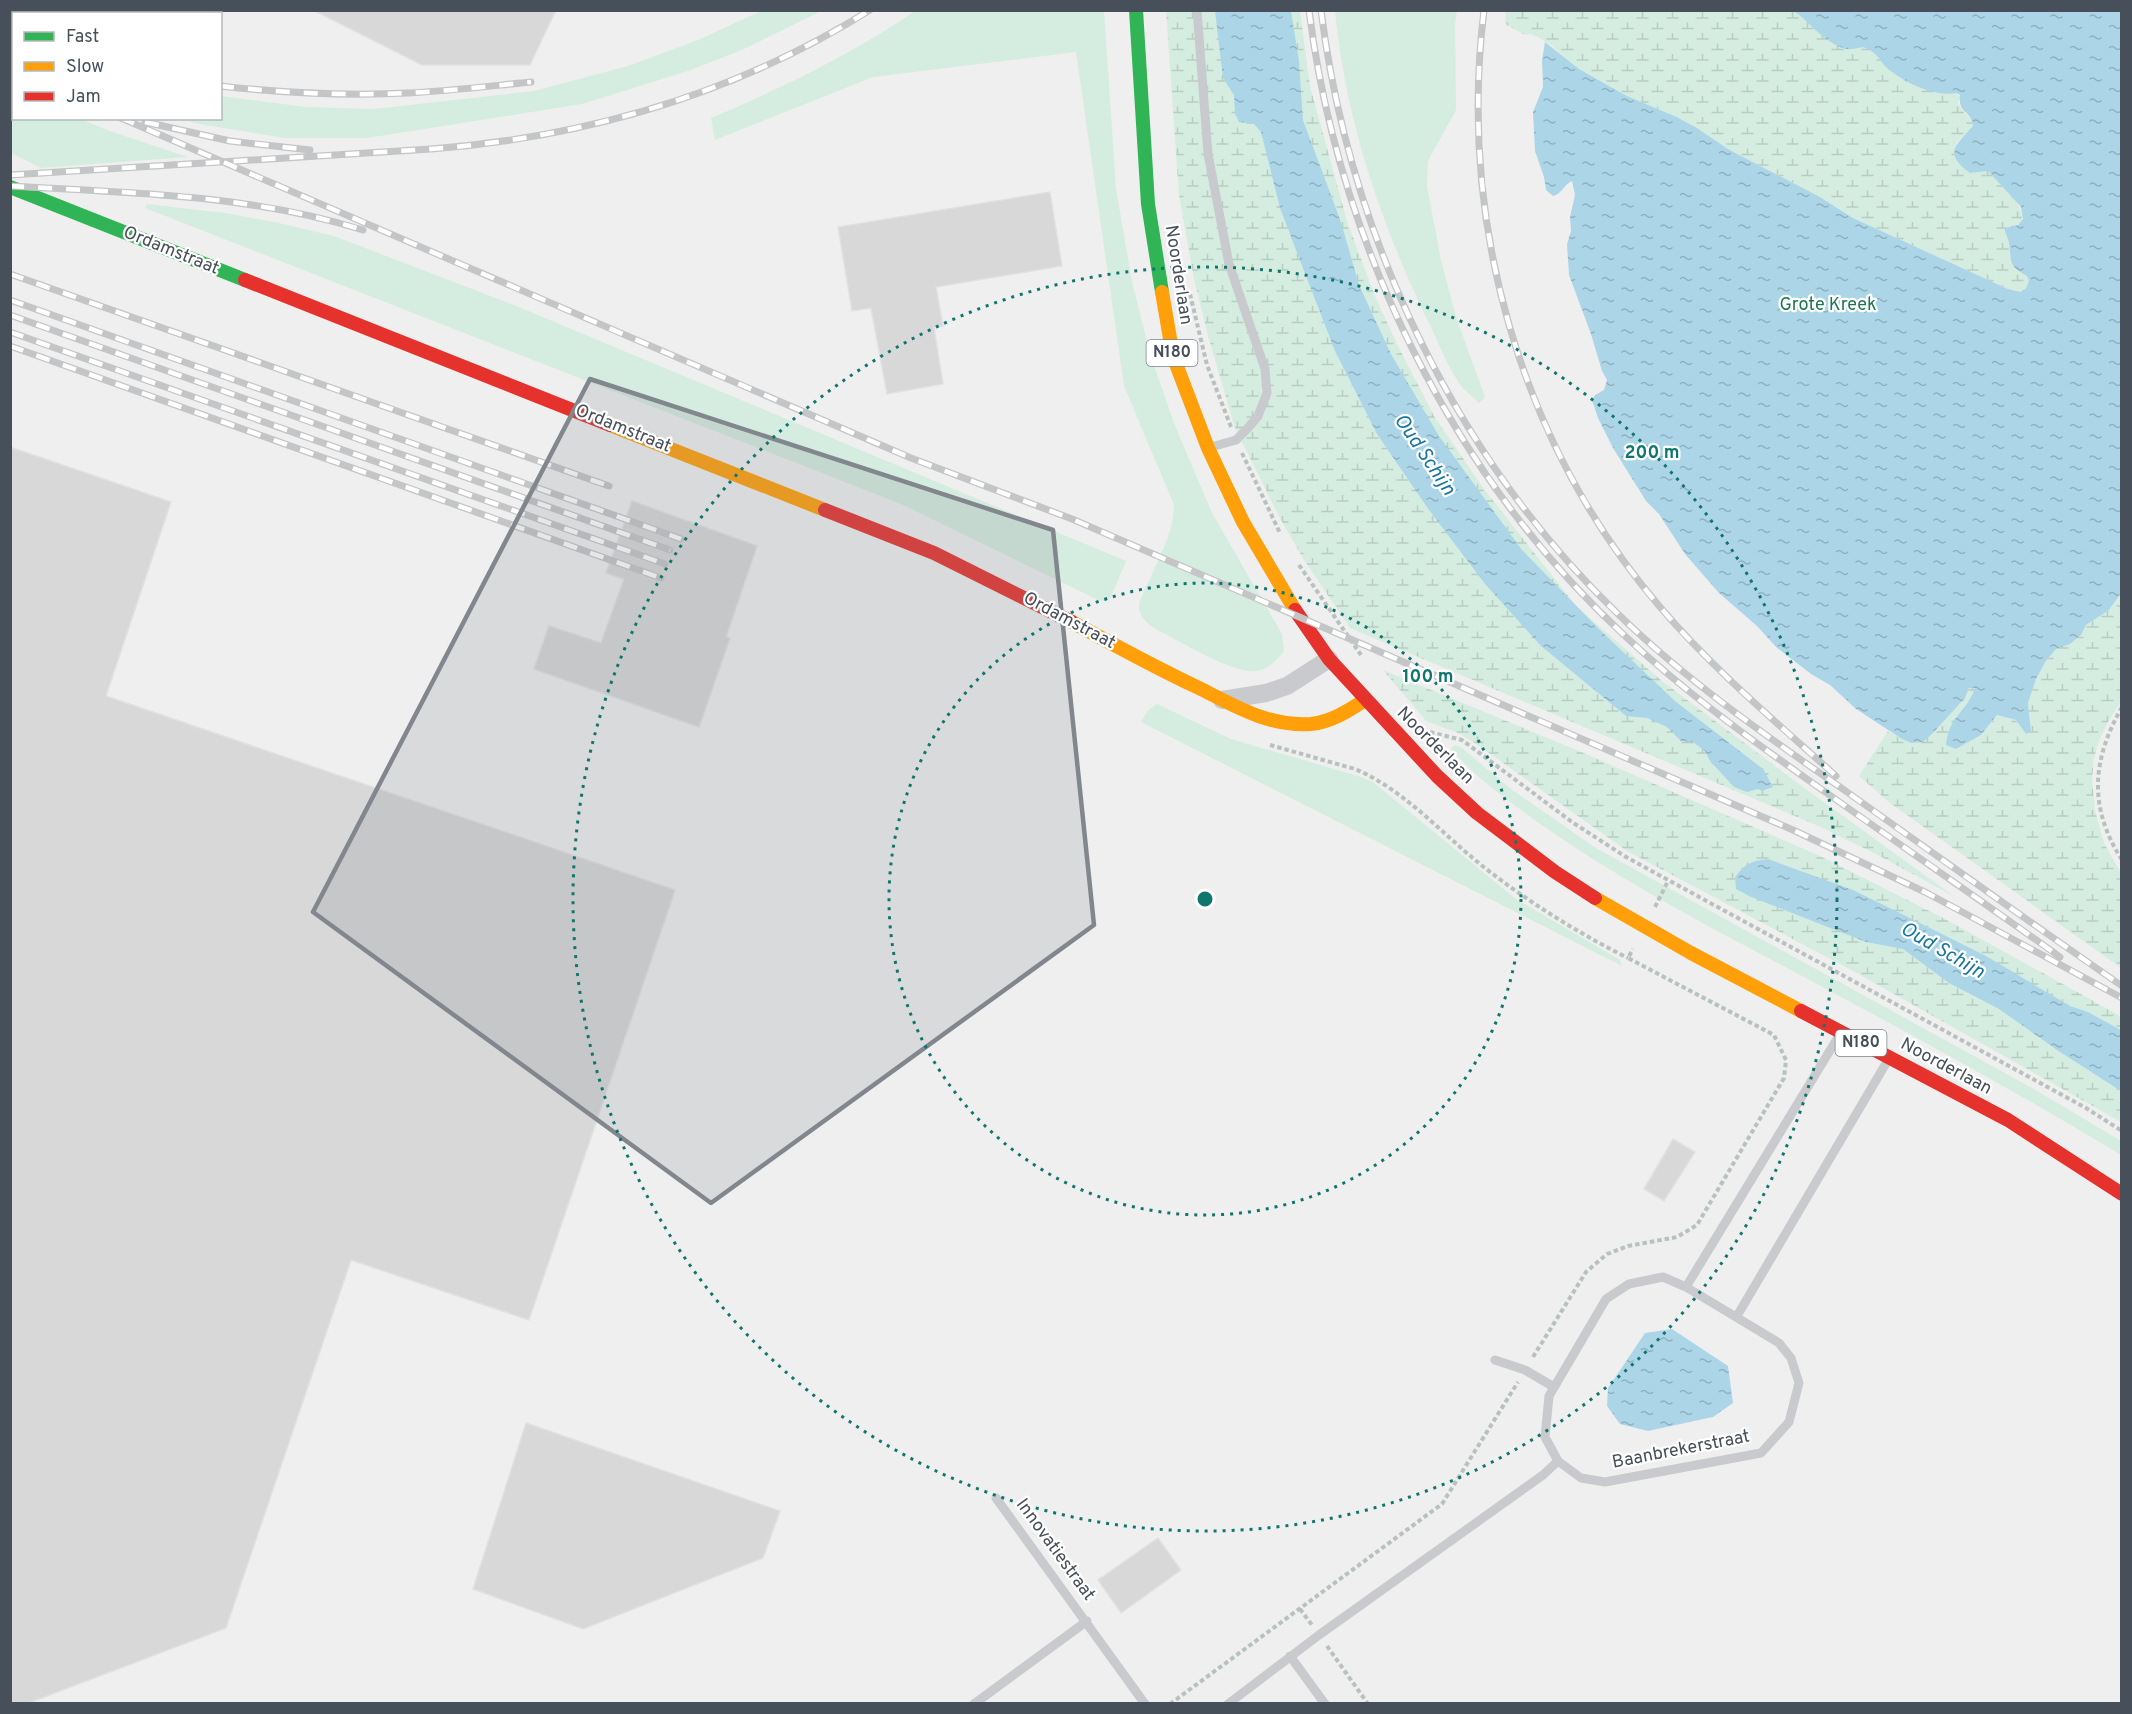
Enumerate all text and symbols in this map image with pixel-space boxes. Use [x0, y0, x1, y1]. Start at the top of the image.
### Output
legend [12, 12, 222, 120]
text: Fast [66, 26, 99, 49]
text: Slow [66, 56, 104, 79]
text: Jam [66, 86, 101, 109]
street label: Ordamstraat [120, 221, 222, 281]
street label: Noorderlaan [1159, 224, 1197, 326]
park label: Grote Kreek [1779, 294, 1877, 317]
road number: N180 [1146, 340, 1198, 366]
street label: Ordamstraat [572, 399, 674, 459]
water label: Oud Schijn [1387, 409, 1461, 501]
text: 200 m [1624, 442, 1680, 465]
street label: Ordamstraat [1019, 587, 1119, 655]
text: 100 m [1402, 666, 1454, 689]
street label: Noorderlaan [1391, 702, 1479, 790]
centre of rings [1195, 889, 1215, 909]
water label: Oud Schijn [1895, 916, 1989, 986]
road number: N180 [1836, 1030, 1886, 1056]
street label: Noorderlaan [1896, 1033, 1996, 1101]
street label: Baanbrekerstraat [1610, 1425, 1752, 1475]
street label: Innovatiestraat [1010, 1494, 1100, 1606]

